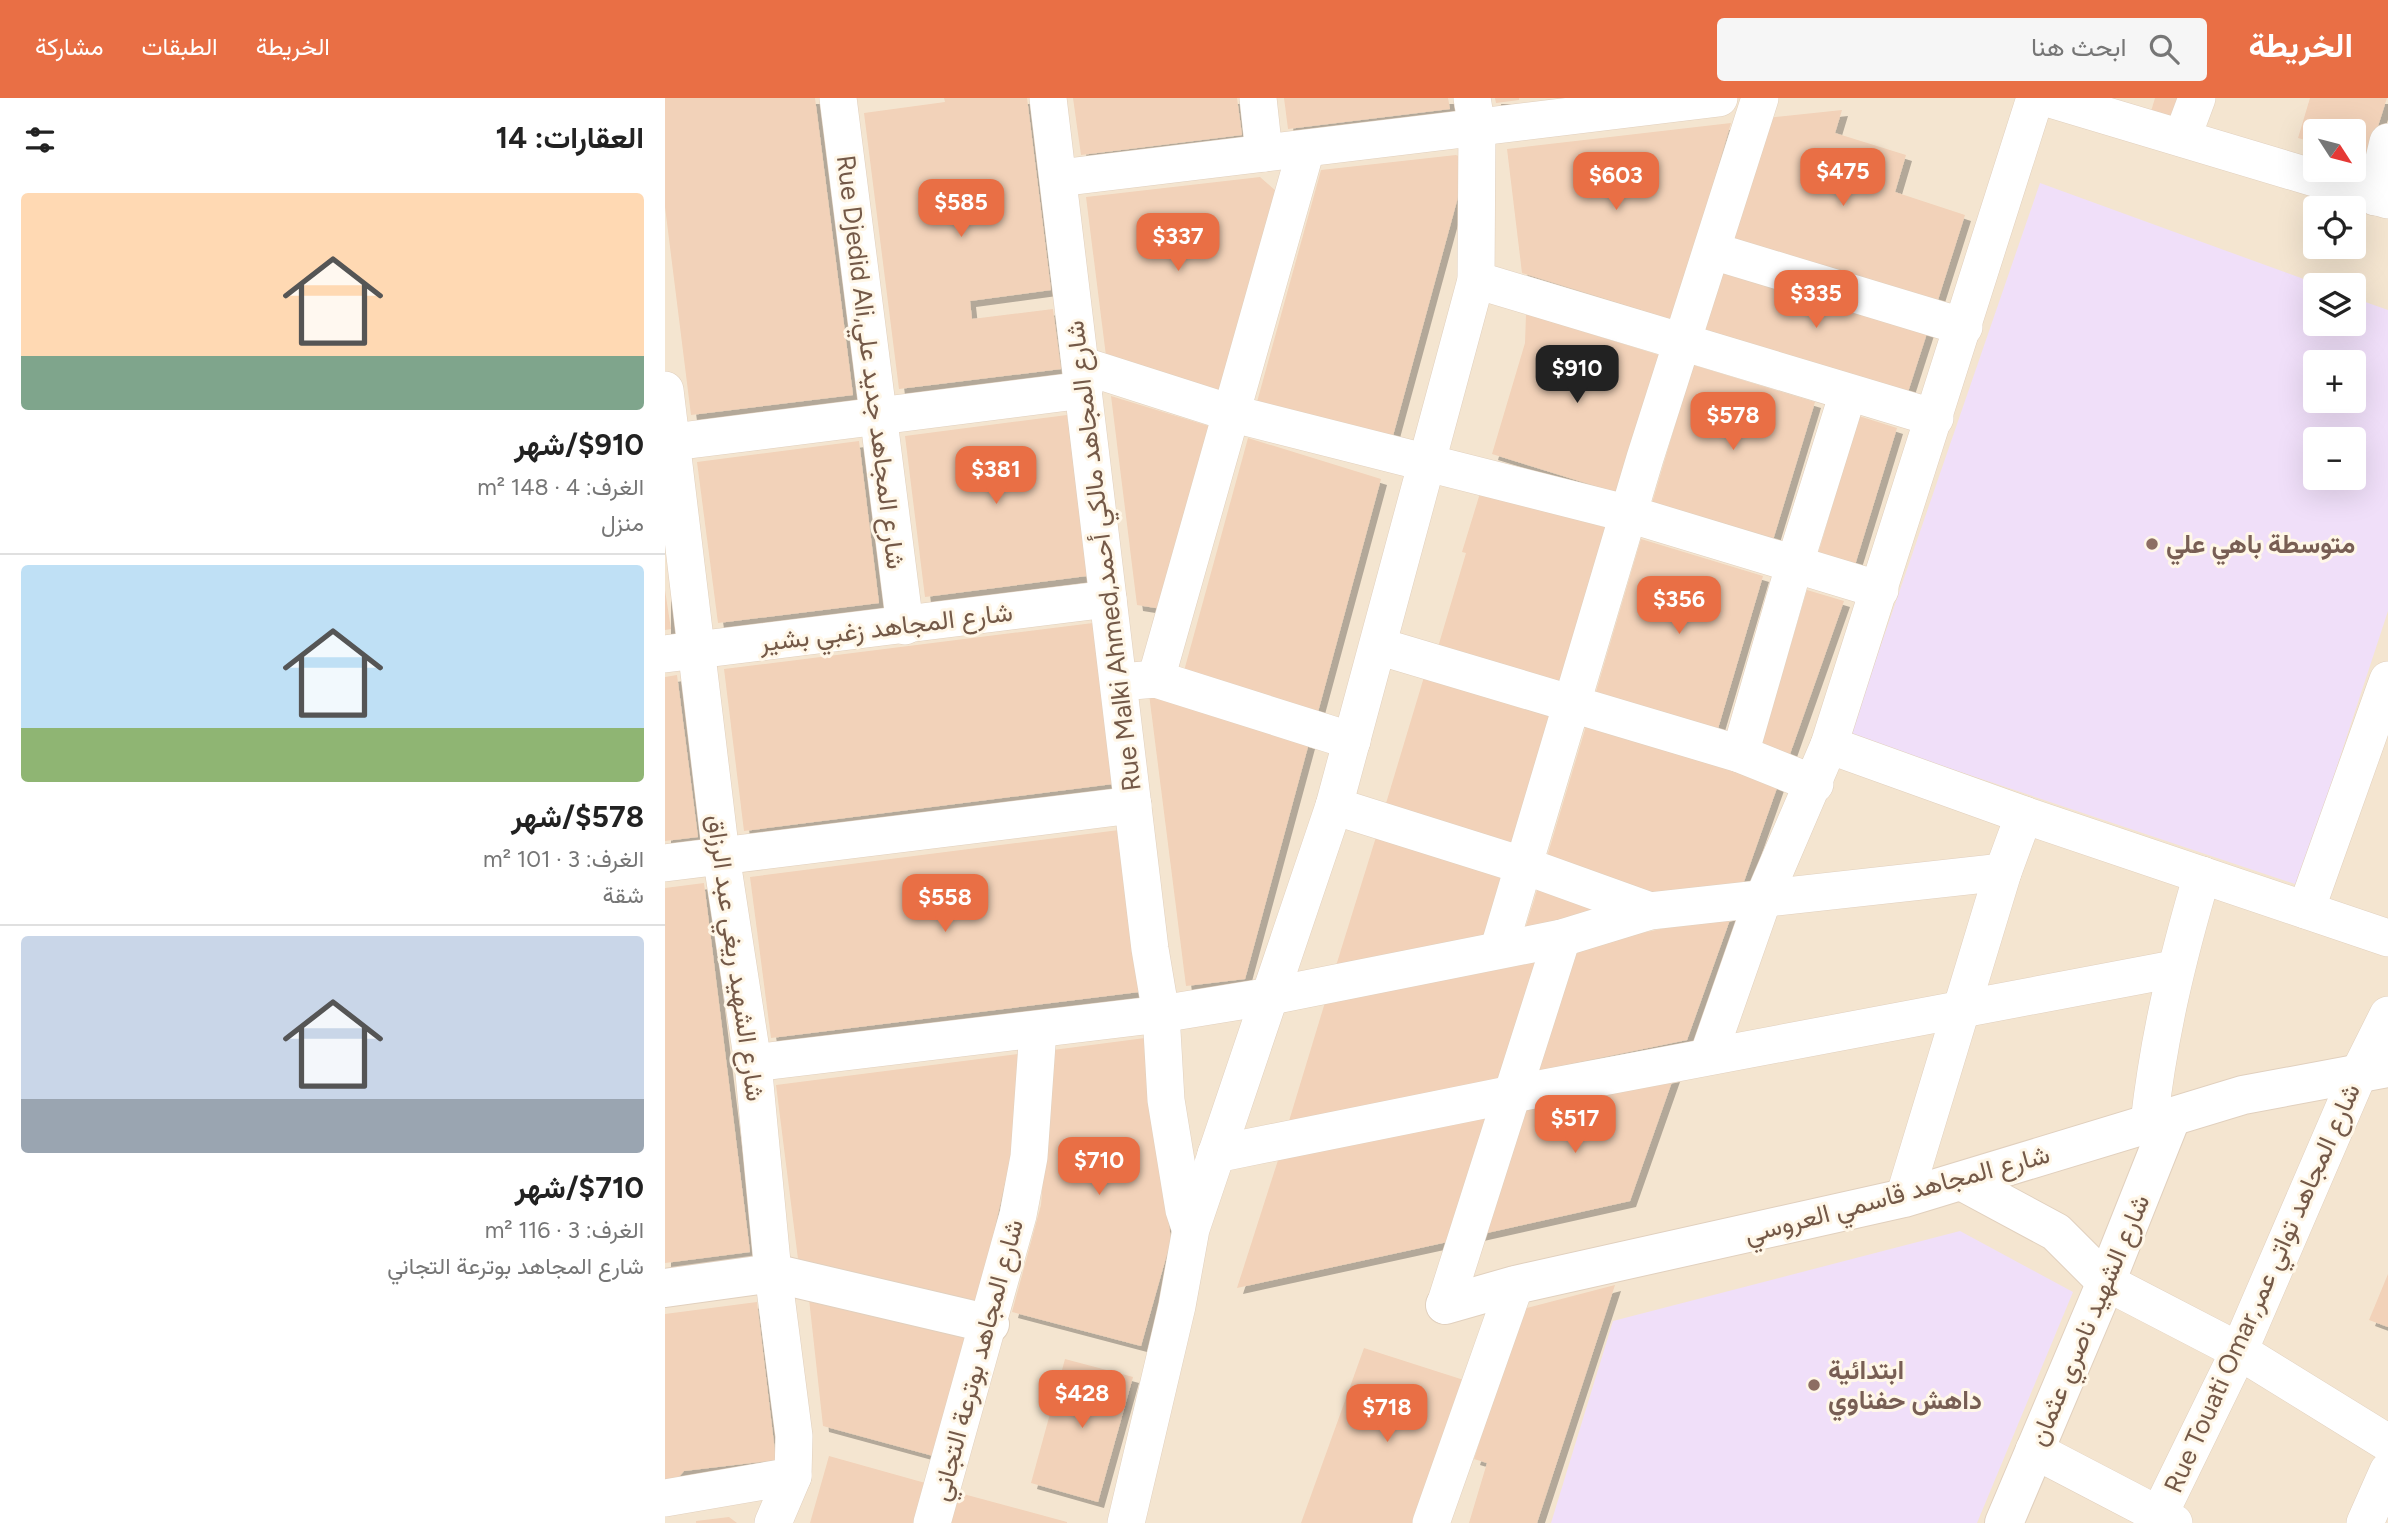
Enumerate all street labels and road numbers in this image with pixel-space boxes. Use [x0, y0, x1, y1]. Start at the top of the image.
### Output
street label: Rue Djedid Ali,شارع المجاهد جديد علي [825, 153, 912, 571]
street label: Rue Malki Ahmed,شارع المجاهد مالكي أحمد [1058, 318, 1153, 793]
street label: شارع المجاهد زغبي بشير [756, 596, 1015, 664]
street label: شارع الشهيد ريغي عبد الرزاق [695, 813, 772, 1104]
street label: Rue Touati Omar,شارع المجاهد تواتي عمر [2157, 1078, 2372, 1500]
street label: شارع المجاهد قاسمي العروسي [1741, 1138, 2054, 1255]
street label: شارع الشهيد ناصري عثمان [2022, 1190, 2161, 1452]
street label: شارع المجاهد بوترعة التجاني [924, 1216, 1035, 1506]

